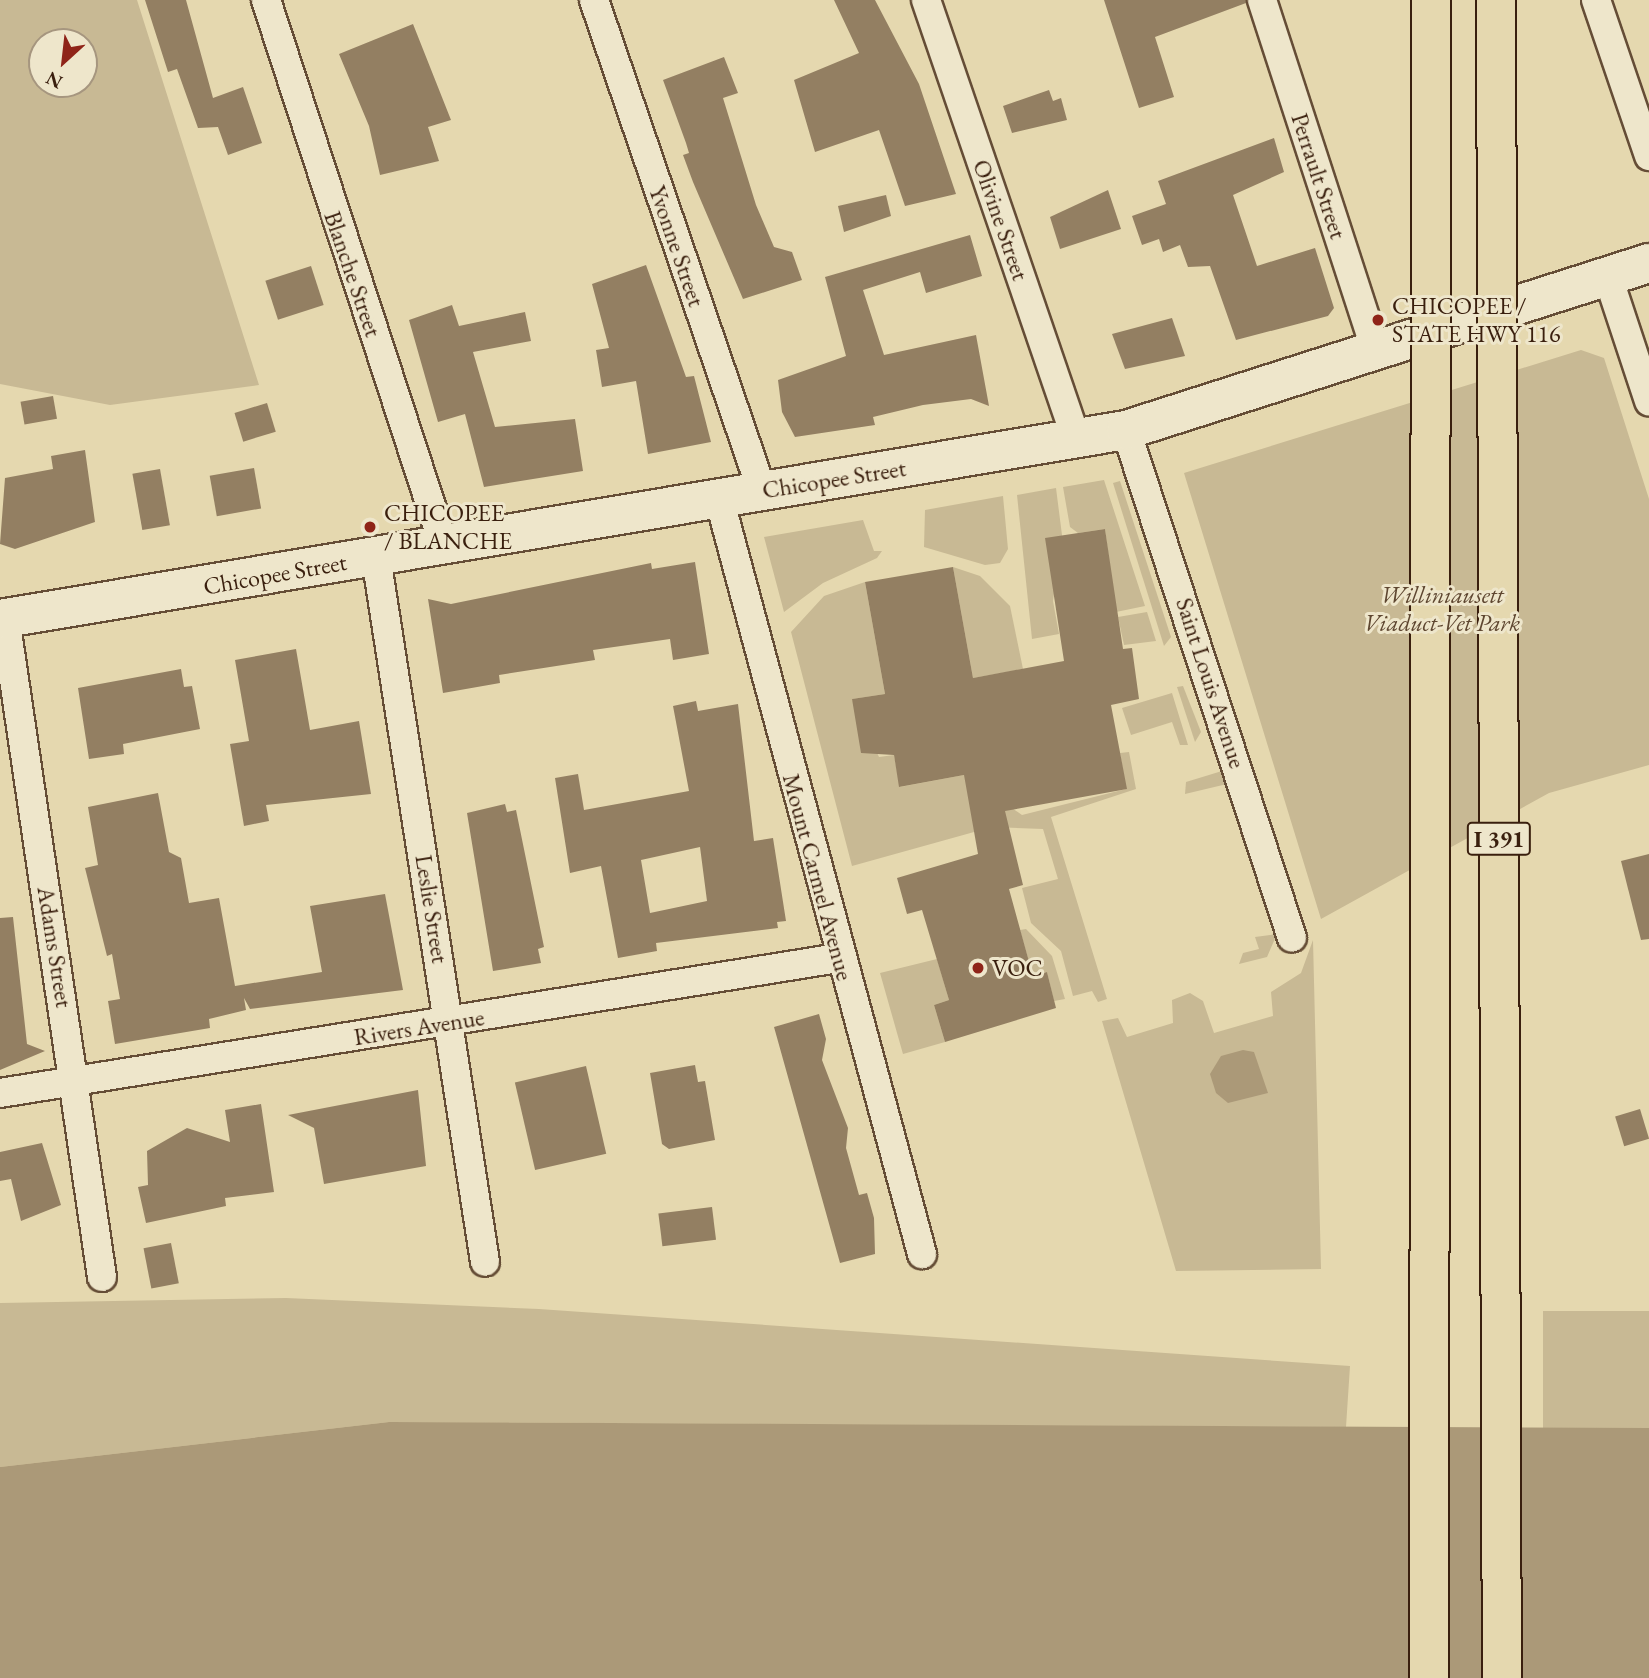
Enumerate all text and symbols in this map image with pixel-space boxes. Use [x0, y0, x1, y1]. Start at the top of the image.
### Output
north arrow [28, 28, 98, 98]
text: N [42, 66, 67, 95]
street label: Perrault Street [1285, 109, 1353, 243]
street label: Olivine Street [967, 156, 1035, 284]
street label: Yvonne Street [643, 182, 711, 310]
street label: Blanche Street [318, 207, 388, 341]
place label: CHICOPEE / STATE HWY 116 [1392, 292, 1561, 348]
marker: CHICOPEE / STATE HWY 116 [1370, 312, 1386, 328]
street label: Chicopee Street [760, 453, 908, 505]
place label: CHICOPEE / BLANCHE [384, 499, 512, 555]
marker: CHICOPEE / BLANCHE [362, 519, 378, 535]
street label: Chicopee Street [201, 547, 349, 601]
park label: Williniausett Viaduct-Vet Park [1364, 581, 1520, 637]
street label: Saint Louis Avenue [1170, 594, 1252, 772]
street label: Mount Carmel Avenue [777, 771, 859, 983]
road number: I 391 [1466, 820, 1532, 859]
street label: Leslie Street [409, 853, 455, 965]
street label: Adams Street [31, 884, 79, 1010]
place label: VOC [992, 954, 1043, 982]
marker: VOC [970, 960, 986, 976]
street label: Rivers Avenue [352, 1002, 486, 1052]

